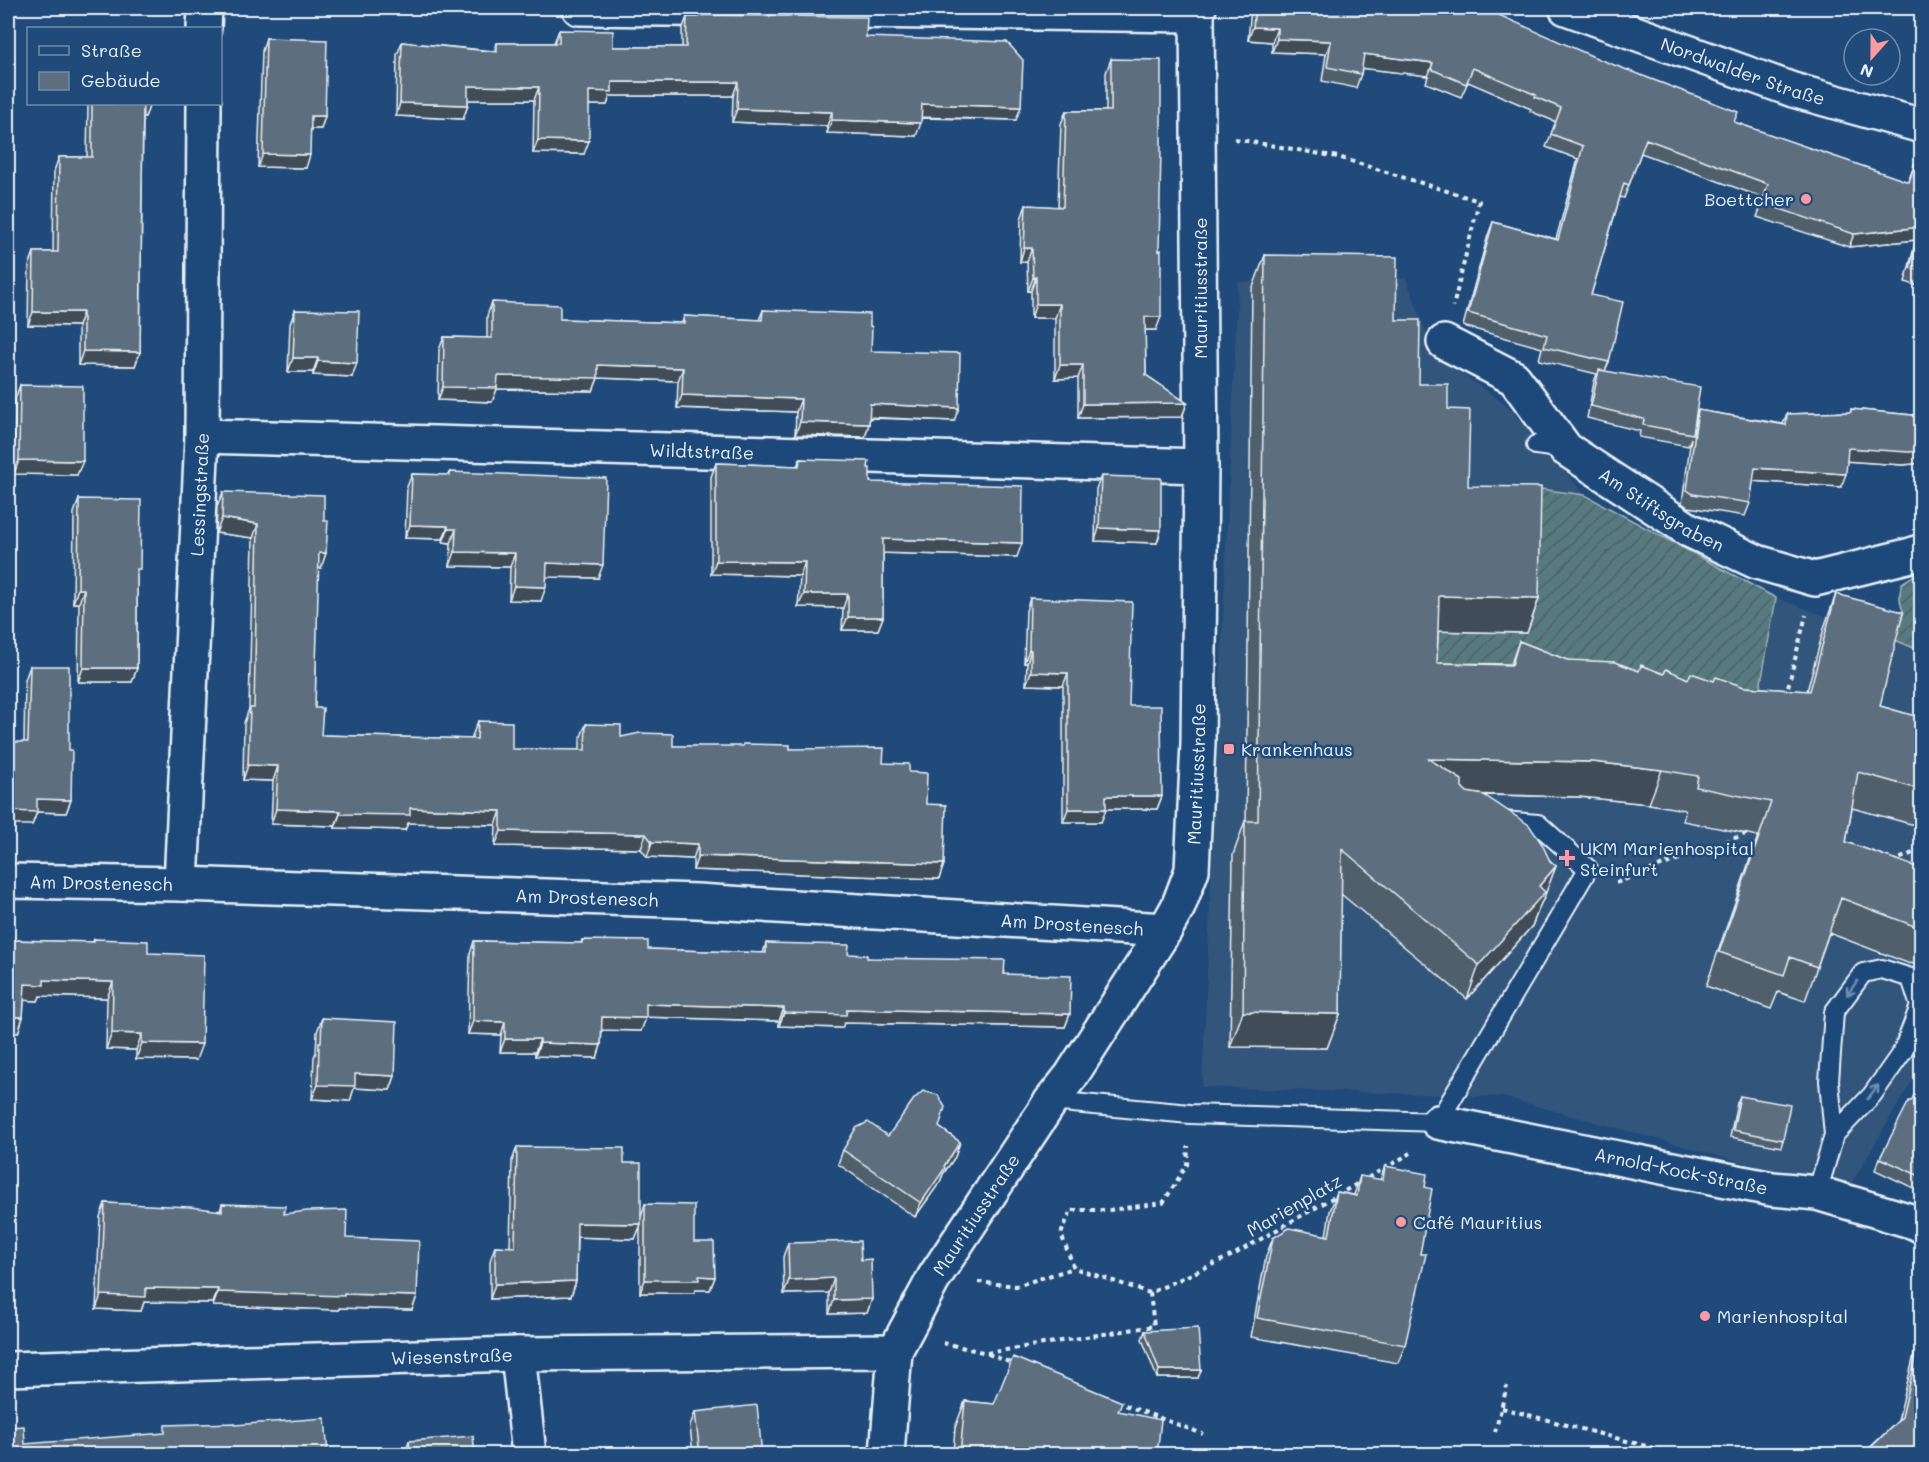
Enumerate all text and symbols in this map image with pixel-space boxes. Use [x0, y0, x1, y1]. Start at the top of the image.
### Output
legend [27, 27, 222, 105]
north arrow [1842, 27, 1902, 87]
street label: Nordwalder Straße [1658, 31, 1828, 110]
text: Straße [81, 38, 142, 62]
text: N [1857, 59, 1876, 83]
text: Gebäude [81, 68, 161, 92]
place label: Boettcher [1704, 187, 1794, 211]
marker: Boettcher [1799, 192, 1813, 206]
street label: Mauritiusstraße [1188, 217, 1212, 359]
street label: Lessingstraße [184, 432, 214, 557]
street label: Wildtstraße [649, 437, 754, 465]
street label: Am Stiftsgraben [1594, 462, 1728, 557]
street label: Mauritiusstraße [1181, 703, 1210, 845]
place label: Krankenhaus [1241, 737, 1353, 761]
marker: Krankenhaus [1222, 742, 1236, 756]
place label: UKM Marienhospital Steinfurt [1580, 836, 1754, 881]
marker: UKM Marienhospital Steinfurt [1558, 849, 1576, 867]
street label: Am Drostenesch [29, 869, 173, 896]
street label: Am Drostenesch [515, 883, 659, 912]
street label: Am Drostenesch [1000, 908, 1144, 941]
one-way arrow [1846, 979, 1859, 995]
one-way arrow [1867, 1084, 1880, 1100]
street label: Arnold-Kock-Straße [1592, 1142, 1770, 1200]
street label: Mauritiusstraße [927, 1149, 1025, 1280]
street label: Marienplatz [1242, 1168, 1346, 1242]
place label: Café Mauritius [1413, 1210, 1542, 1234]
marker: Café Mauritius [1394, 1215, 1408, 1229]
place label: Marienhospital [1717, 1304, 1848, 1328]
marker: Marienhospital [1698, 1309, 1712, 1323]
street label: Wiesenstraße [391, 1342, 513, 1370]

